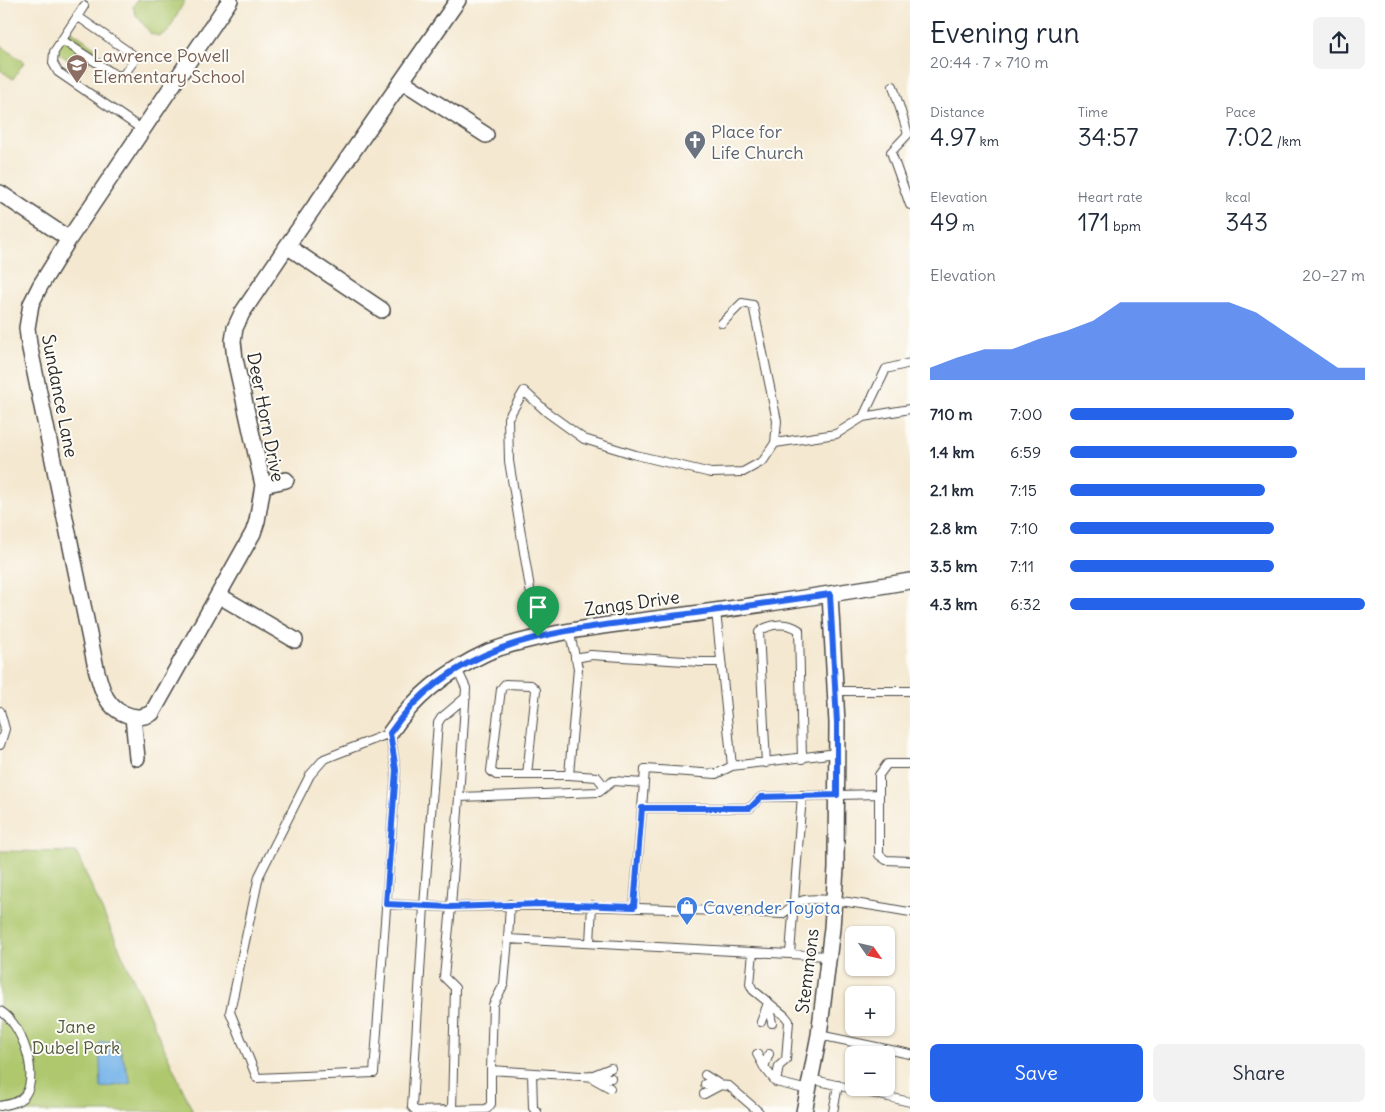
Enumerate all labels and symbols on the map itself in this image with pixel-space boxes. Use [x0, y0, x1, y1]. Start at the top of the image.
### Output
place label: Lawrence Powell Elementary School [93, 44, 245, 88]
school or university icon: Lawrence Powell Elementary School [65, 53, 89, 84]
place label: Place for Life Church [711, 120, 804, 164]
church icon: Place for Life Church [683, 129, 707, 160]
street label: Sundance Lane [37, 332, 83, 460]
street label: Deer Horn Drive [242, 350, 290, 484]
street label: Zangs Drive [583, 585, 681, 621]
pin [517, 586, 559, 637]
shop icon: Cavender Toyota [675, 895, 699, 926]
place label: Cavender Toyota [703, 896, 841, 919]
north arrow [845, 926, 895, 976]
street label: Stemmons [790, 927, 824, 1015]
park label: Jane Dubel Park [32, 1015, 120, 1059]

